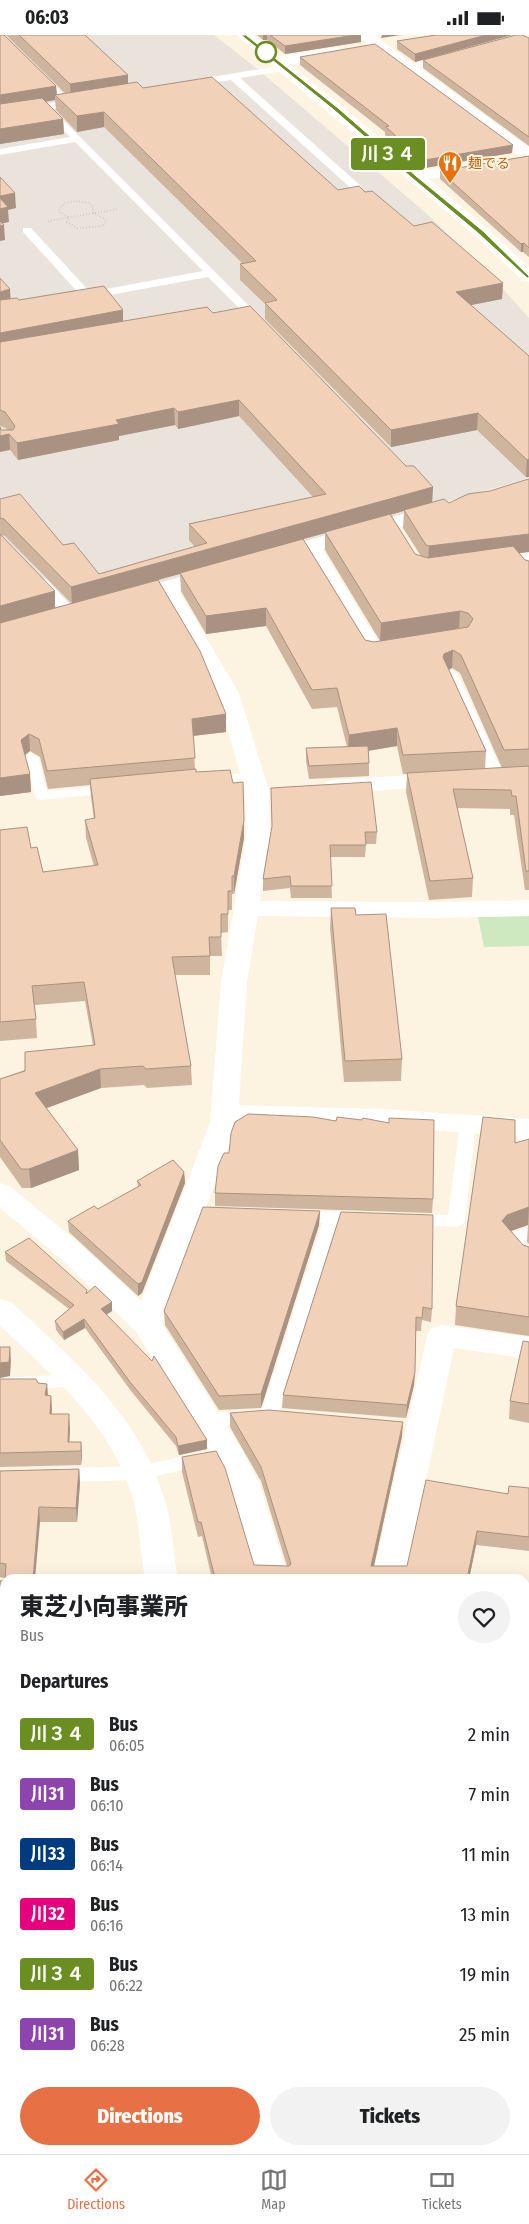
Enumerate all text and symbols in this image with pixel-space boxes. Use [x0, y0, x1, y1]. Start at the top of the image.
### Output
text: 06:03 [25, 6, 69, 29]
unlabelled marker [255, 41, 277, 63]
line badge: 川３４ [359, 138, 417, 170]
text: 川３４ [361, 143, 415, 165]
restaurant icon: 麺でる [437, 150, 463, 184]
place label: 麺でる [468, 155, 510, 172]
button: heart [458, 1591, 510, 1643]
text: 東芝小向事業所 [20, 1593, 188, 1621]
text: Bus [20, 1626, 44, 1645]
text: Departures [20, 1670, 108, 1693]
text: Bus [109, 1713, 138, 1736]
text: 川３４ [30, 1723, 84, 1745]
text: 2 min [468, 1723, 510, 1746]
text: 06:05 [109, 1736, 144, 1755]
text: Bus [90, 1773, 119, 1796]
text: 川31 [31, 1783, 64, 1805]
text: 7 min [468, 1783, 510, 1806]
text: 06:10 [90, 1796, 124, 1815]
text: Bus [90, 1833, 119, 1856]
text: 川33 [30, 1843, 65, 1865]
text: 11 min [462, 1843, 510, 1866]
text: 06:14 [90, 1856, 123, 1875]
text: Bus [90, 1893, 119, 1916]
text: 川32 [30, 1903, 65, 1925]
text: 13 min [460, 1903, 510, 1926]
text: 06:16 [90, 1916, 123, 1935]
text: Bus [109, 1953, 138, 1976]
text: 川３４ [30, 1963, 84, 1985]
text: 19 min [459, 1963, 510, 1986]
text: 06:22 [109, 1976, 143, 1995]
text: Bus [90, 2013, 119, 2036]
text: 川31 [31, 2023, 64, 2045]
text: 25 min [459, 2023, 510, 2046]
text: 06:28 [90, 2036, 125, 2055]
button: Directions [20, 2087, 260, 2145]
button: Tickets [270, 2087, 510, 2145]
tab: Directions [67, 2166, 125, 2213]
tab: Map [260, 2166, 288, 2213]
tab: Tickets [422, 2166, 462, 2213]

